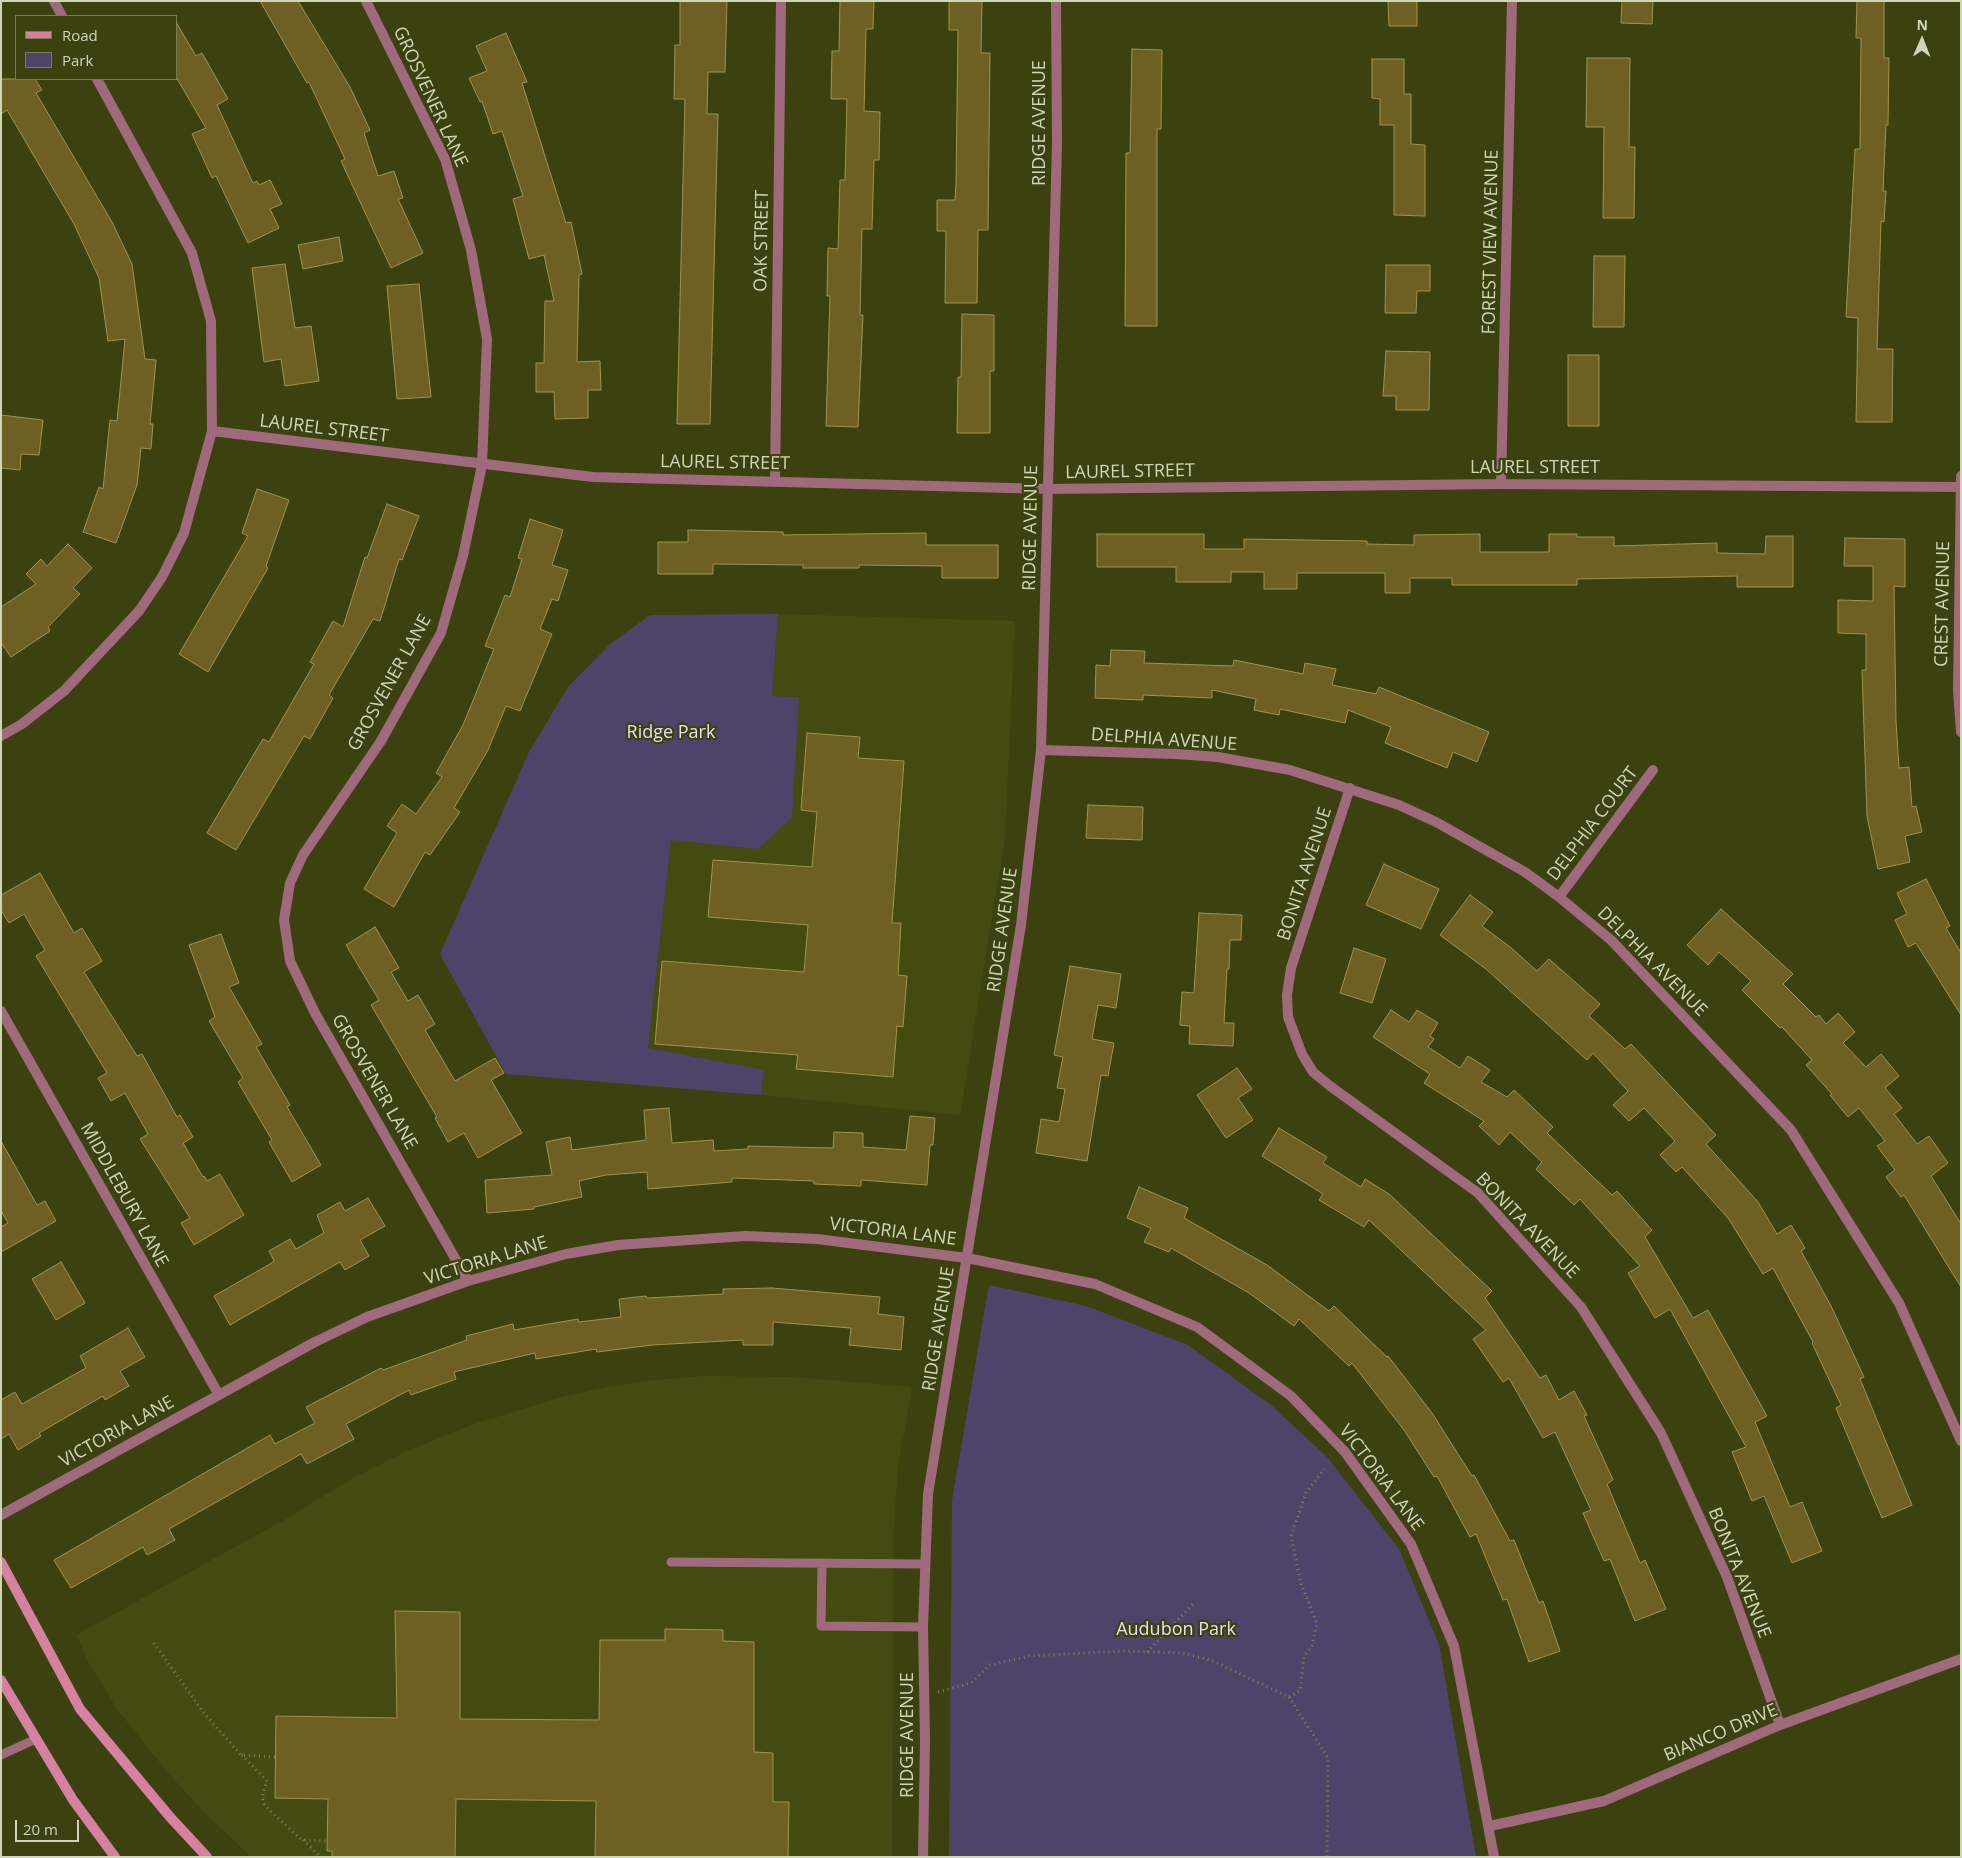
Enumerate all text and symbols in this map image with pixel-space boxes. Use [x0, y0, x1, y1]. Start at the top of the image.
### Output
legend [15, 15, 178, 80]
north arrow [1897, 15, 1947, 65]
text: N [1916, 15, 1928, 34]
street label: GROSVENER LANE [388, 23, 472, 171]
text: Road [62, 25, 98, 45]
text: Park [62, 50, 93, 70]
street label: RIDGE AVENUE [1029, 60, 1051, 186]
street label: FOREST VIEW AVENUE [1479, 149, 1503, 335]
street label: OAK STREET [750, 190, 774, 292]
street label: LAUREL STREET [258, 410, 390, 448]
street label: LAUREL STREET [660, 451, 790, 475]
street label: LAUREL STREET [1470, 457, 1600, 479]
street label: LAUREL STREET [1065, 460, 1195, 484]
street label: RIDGE AVENUE [1019, 465, 1043, 591]
street label: CREST AVENUE [1931, 541, 1955, 667]
street label: GROSVENER LANE [344, 611, 436, 755]
park label: Ridge Park [627, 722, 715, 744]
street label: DELPHIA AVENUE [1090, 724, 1238, 756]
street label: DELPHIA COURT [1543, 763, 1643, 885]
street label: BONITA AVENUE [1273, 805, 1337, 943]
street label: RIDGE AVENUE [984, 866, 1022, 994]
street label: DELPHIA AVENUE [1593, 903, 1711, 1021]
street label: GROSVENER LANE [327, 1011, 421, 1153]
street label: MIDDLEBURY LANE [75, 1119, 173, 1271]
street label: BONITA AVENUE [1471, 1169, 1583, 1283]
street label: VICTORIA LANE [828, 1214, 958, 1250]
street label: VICTORIA LANE [422, 1232, 550, 1290]
street label: RIDGE AVENUE [918, 1265, 960, 1393]
street label: VICTORIA LANE [56, 1392, 178, 1472]
street label: VICTORIA LANE [1334, 1421, 1428, 1535]
street label: BONITA AVENUE [1703, 1505, 1775, 1641]
park label: Audubon Park [1116, 1619, 1236, 1641]
street label: RIDGE AVENUE [897, 1672, 919, 1798]
street label: BIANCO DRIVE [1661, 1699, 1781, 1767]
scale bar [18, 1810, 81, 1842]
text: 20 m [23, 1819, 58, 1839]

